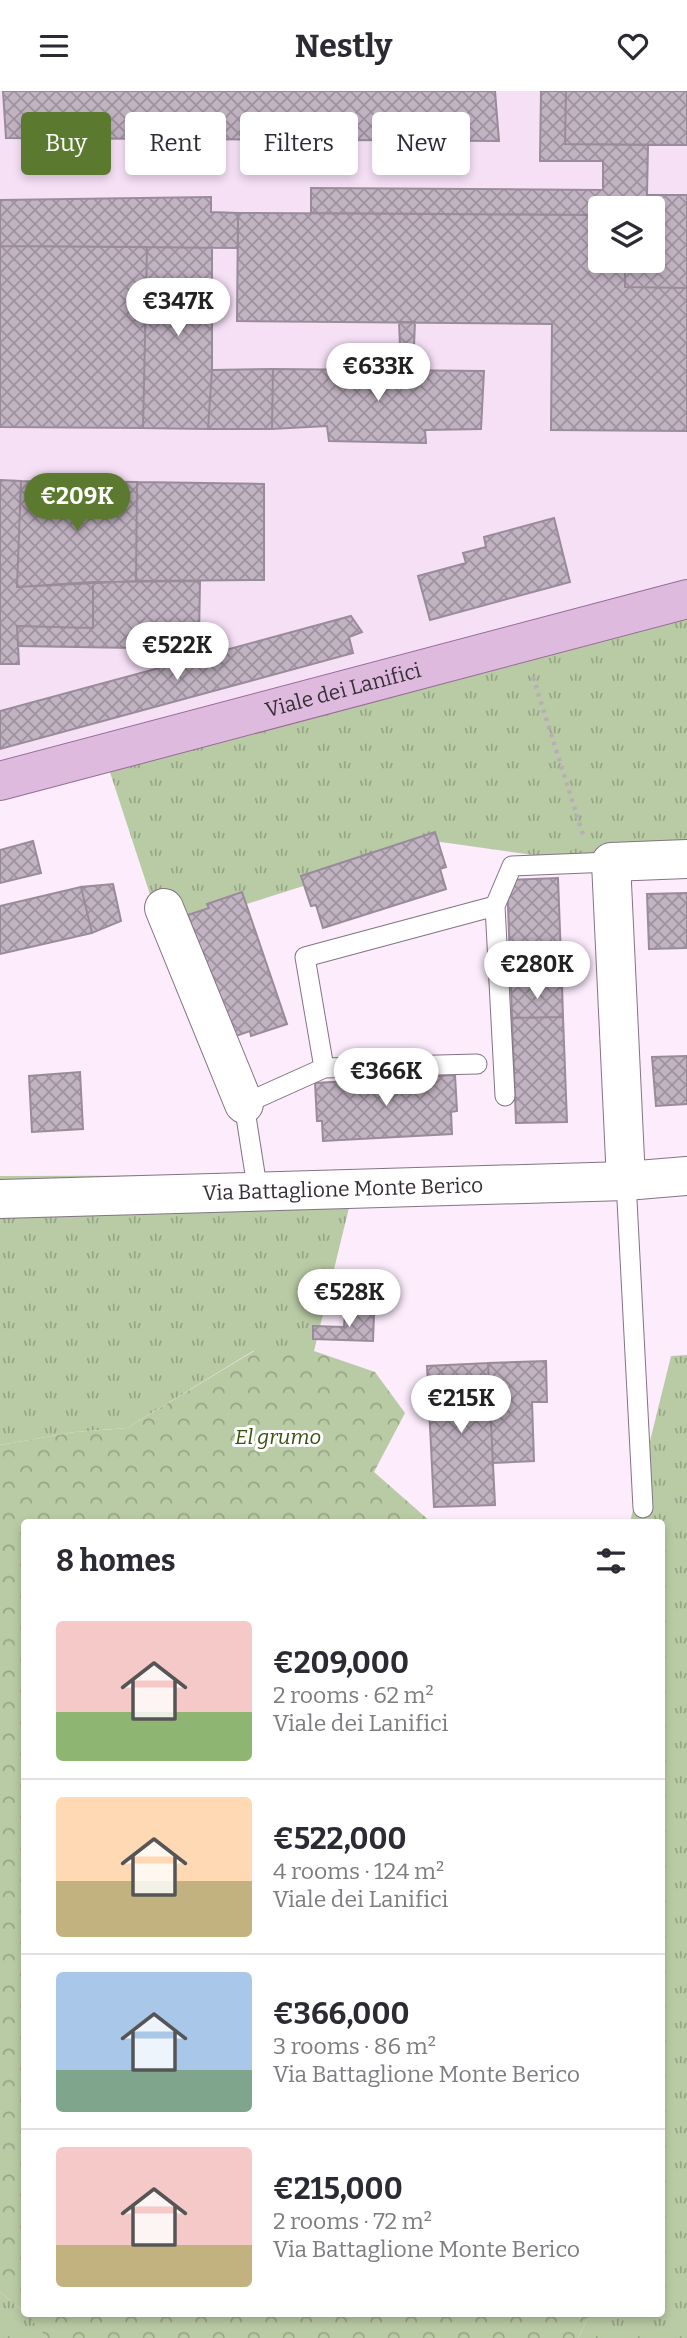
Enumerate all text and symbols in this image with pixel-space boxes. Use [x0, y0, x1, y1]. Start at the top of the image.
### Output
icon: menu [35, 27, 73, 65]
text: Nestly [295, 27, 392, 65]
icon: heart [614, 27, 652, 65]
chip: Buy [21, 112, 111, 175]
chip: Rent [125, 112, 226, 175]
chip: Filters [240, 112, 358, 175]
chip: New [372, 112, 470, 175]
map controls [588, 196, 665, 273]
button: layers [588, 196, 665, 273]
pin: €347K [129, 279, 227, 338]
text: €347K [142, 287, 214, 315]
pin: €633K [329, 343, 427, 403]
text: €633K [342, 352, 414, 380]
pin: €209K [28, 473, 126, 533]
text: €209K [40, 482, 114, 510]
pin: €522K [128, 623, 226, 682]
text: €522K [142, 631, 212, 659]
street label: Viale dei Lanifici [262, 657, 424, 723]
pin: €280K [488, 941, 586, 1001]
text: €280K [500, 950, 574, 978]
pin: €366K [337, 1049, 435, 1108]
text: €366K [350, 1057, 422, 1085]
street label: Via Battaglione Monte Berico [202, 1172, 483, 1206]
pin: €528K [300, 1269, 398, 1329]
text: €528K [314, 1278, 384, 1306]
pin: €215K [412, 1375, 510, 1435]
text: €215K [427, 1384, 495, 1412]
park label: El grumo [235, 1424, 321, 1450]
icon: filters [592, 1542, 630, 1580]
text: 8 homes [56, 1543, 176, 1579]
text: €209,000 [273, 1645, 409, 1681]
icon: home [112, 1649, 196, 1733]
text: 2 rooms · 62 m² [273, 1681, 434, 1709]
text: Viale dei Lanifici [273, 1709, 448, 1737]
text: €522,000 [273, 1821, 407, 1857]
icon: home [112, 1825, 196, 1909]
text: 4 rooms · 124 m² [273, 1857, 444, 1885]
text: Viale dei Lanifici [273, 1885, 448, 1913]
text: €366,000 [273, 1996, 410, 2032]
icon: home [112, 2000, 196, 2084]
text: 3 rooms · 86 m² [273, 2032, 436, 2060]
text: Via Battaglione Monte Berico [273, 2060, 580, 2088]
text: €215,000 [273, 2171, 403, 2207]
icon: home [112, 2175, 196, 2259]
text: 2 rooms · 72 m² [273, 2207, 432, 2235]
text: Via Battaglione Monte Berico [273, 2235, 580, 2263]

